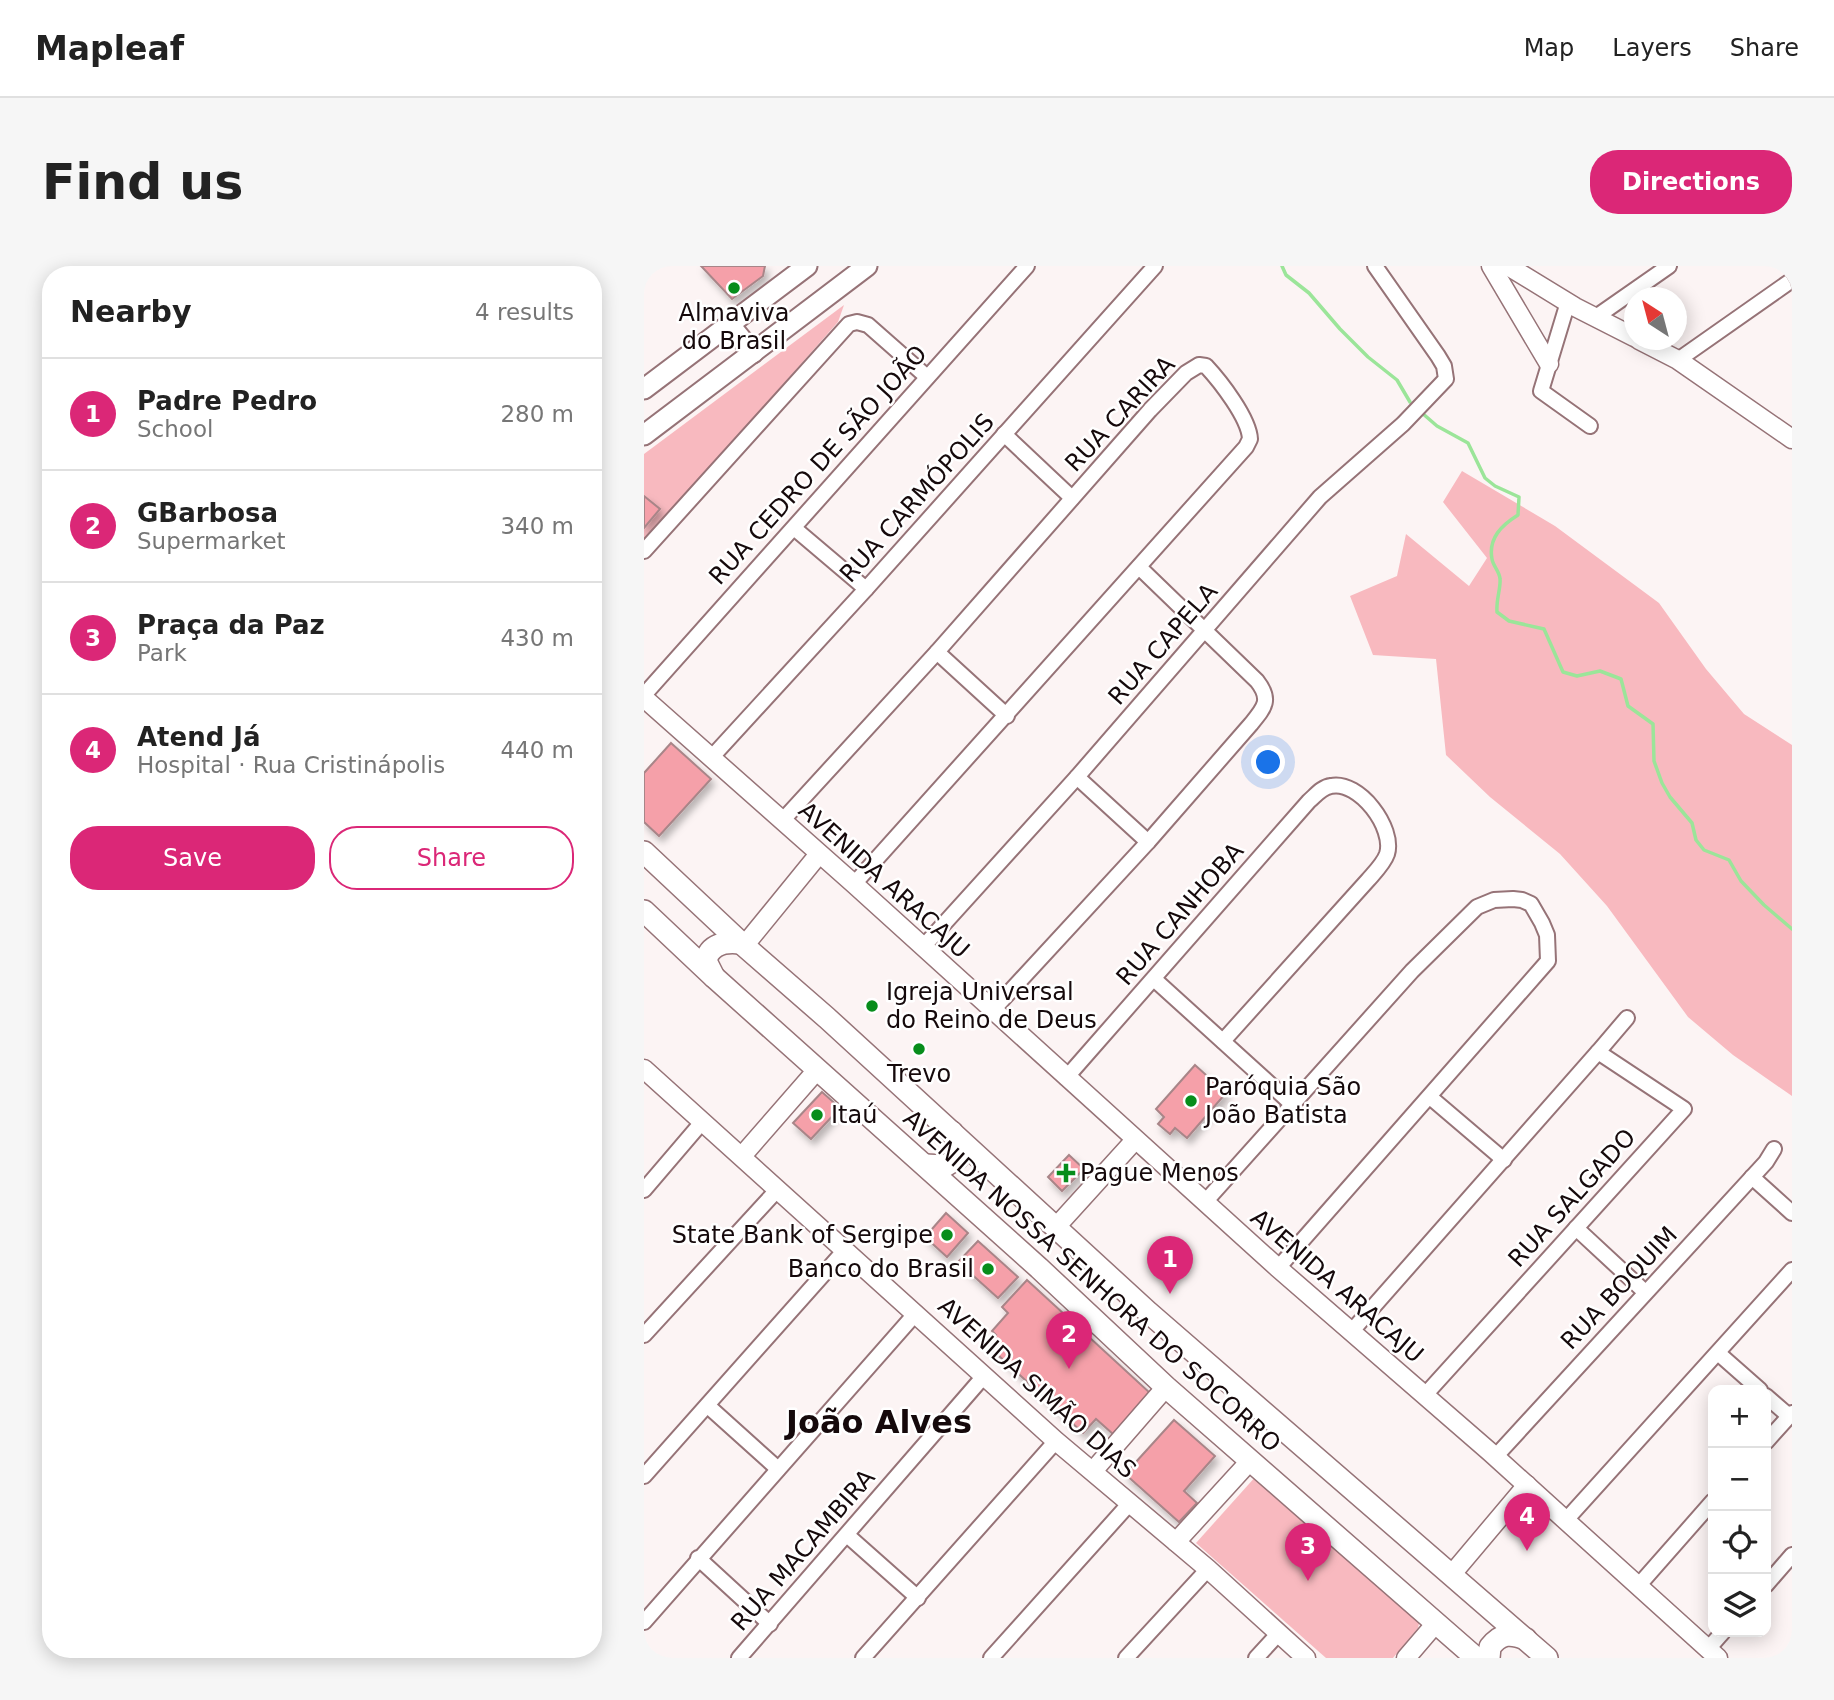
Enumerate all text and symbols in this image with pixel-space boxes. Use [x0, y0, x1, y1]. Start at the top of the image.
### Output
text: Mapleaf [35, 29, 184, 68]
text: Map [1524, 34, 1574, 62]
text: Layers [1612, 34, 1692, 62]
text: Share [1730, 34, 1799, 62]
button: Directions [1590, 150, 1792, 214]
text: Find us [42, 154, 243, 211]
marker: Almaviva do Brasil [726, 280, 742, 296]
north arrow [1624, 287, 1687, 350]
text: Nearby [70, 294, 192, 329]
text: 4 results [475, 299, 574, 325]
place label: Almaviva do Brasil [679, 299, 789, 355]
street label: RUA CEDRO DE SÃO JOÃO [702, 338, 933, 590]
street label: RUA CARIRA [1060, 350, 1181, 477]
text: Padre Pedro [137, 386, 317, 416]
text: 1 [85, 401, 101, 427]
text: 280 m [500, 401, 574, 427]
street label: RUA CARMÓPOLIS [833, 407, 1000, 588]
text: School [137, 416, 213, 442]
text: GBarbosa [137, 498, 278, 528]
text: 2 [85, 513, 101, 539]
text: 340 m [500, 513, 574, 539]
text: Supermarket [137, 528, 286, 554]
street label: RUA CAPELA [1103, 577, 1224, 710]
text: Praça da Paz [137, 610, 325, 640]
text: 3 [85, 625, 101, 651]
text: 430 m [500, 625, 574, 651]
text: Park [137, 640, 187, 666]
text: Atend Já [137, 722, 261, 752]
text: 4 [85, 737, 101, 763]
text: 440 m [500, 737, 574, 763]
your location [1251, 745, 1285, 779]
text: Hospital · Rua Cristinápolis [137, 752, 445, 778]
street label: AVENIDA ARACAJU [793, 796, 975, 964]
button: Save [70, 826, 315, 890]
button: Share [329, 826, 574, 890]
street label: RUA CANHOBA [1111, 837, 1250, 991]
place label: Igreja Universal do Reino de Deus [886, 978, 1097, 1034]
marker: Igreja Universal do Reino de Deus [864, 998, 880, 1014]
marker: Trevo [911, 1041, 927, 1057]
place label: Trevo [886, 1060, 951, 1088]
place label: Paróquia São João Batista [1203, 1073, 1361, 1129]
marker: Paróquia São João Batista [1183, 1093, 1199, 1109]
place label: Itaú [831, 1101, 877, 1129]
street label: AVENIDA NOSSA SENHORA DO SOCORRO [898, 1104, 1286, 1458]
marker: Itaú [809, 1107, 825, 1123]
street label: RUA SALGADO [1503, 1123, 1641, 1273]
place label: Pague Menos [1080, 1159, 1239, 1187]
marker: Pague Menos [1058, 1165, 1074, 1181]
street label: AVENIDA ARACAJU [1245, 1203, 1429, 1369]
place label: State Bank of Sergipe [672, 1221, 933, 1249]
street label: RUA BOQUIM [1555, 1221, 1683, 1355]
marker: State Bank of Sergipe [939, 1227, 955, 1243]
pin: 1 [1147, 1236, 1193, 1294]
place label: Banco do Brasil [788, 1255, 974, 1283]
marker: Banco do Brasil [980, 1261, 996, 1277]
street label: AVENIDA SIMÃO DIAS [932, 1290, 1143, 1484]
pin: 2 [1046, 1311, 1092, 1369]
map controls [1708, 1385, 1771, 1637]
button: + [1708, 1385, 1771, 1448]
district label: João Alves [784, 1403, 972, 1441]
button: − [1708, 1448, 1771, 1511]
street label: RUA MACAMBIRA [725, 1463, 881, 1636]
pin: 4 [1504, 1493, 1550, 1551]
button: locate [1708, 1511, 1771, 1574]
pin: 3 [1285, 1523, 1331, 1581]
button: layers [1708, 1574, 1771, 1637]

